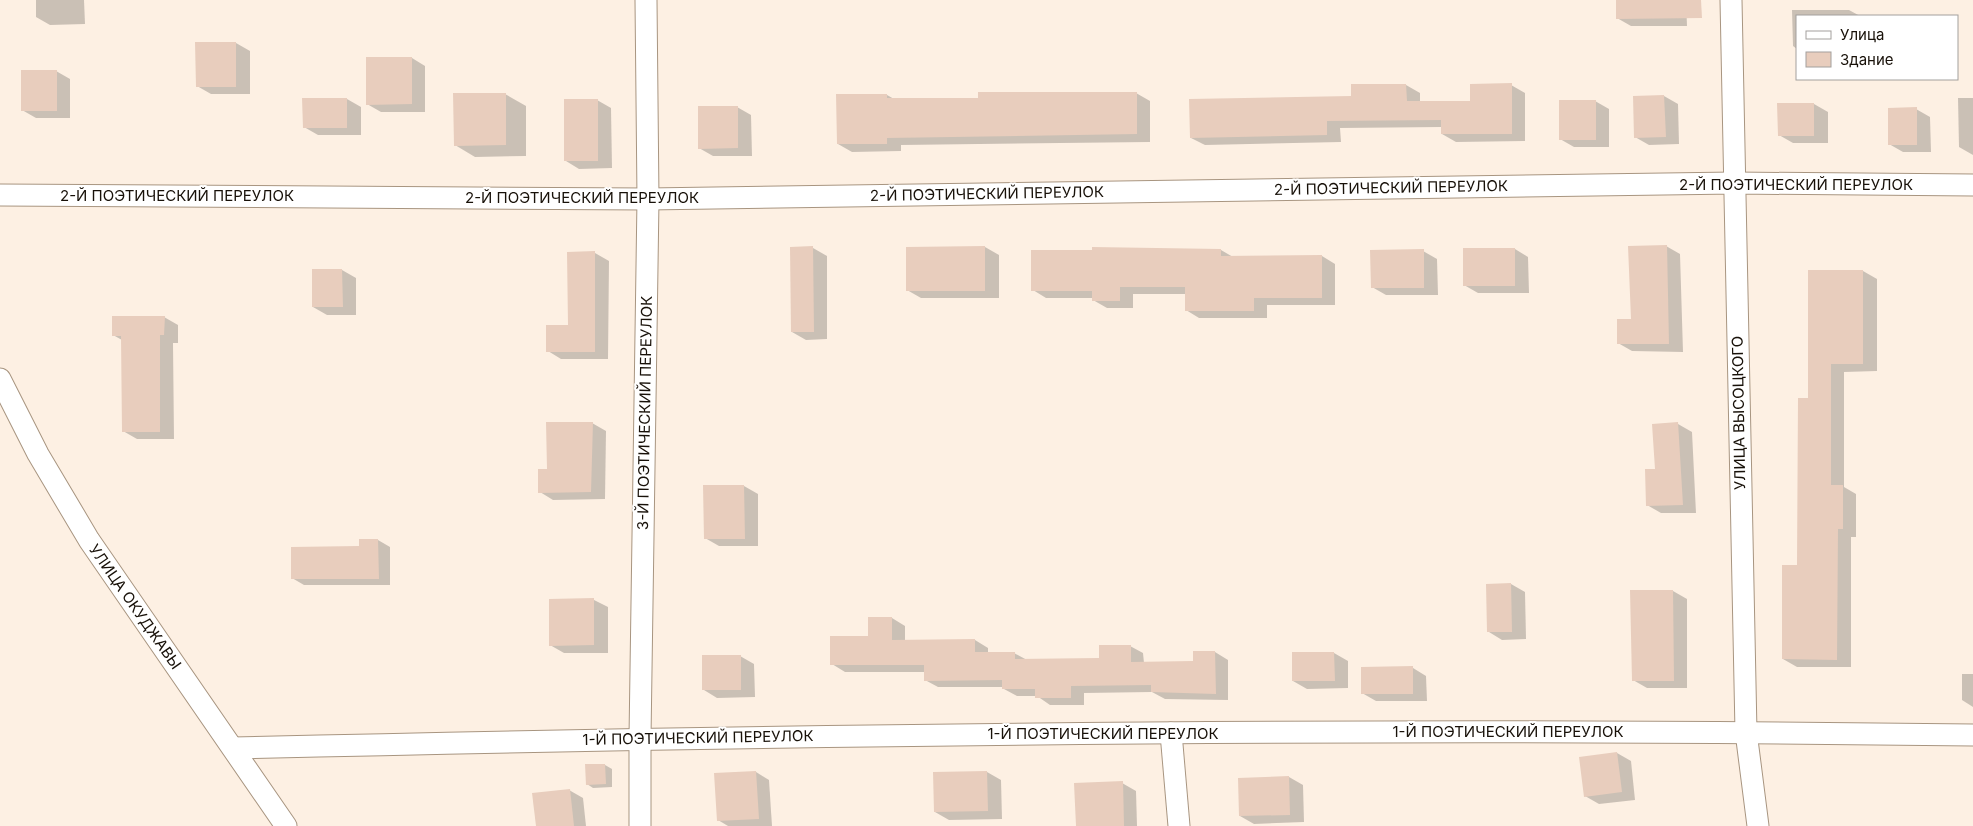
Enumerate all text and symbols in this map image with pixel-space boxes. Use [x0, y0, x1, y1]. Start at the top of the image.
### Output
legend [1796, 15, 1958, 80]
text: Улица [1840, 25, 1884, 44]
text: Здание [1840, 50, 1894, 69]
street label: 2-Й ПОЭТИЧЕСКИЙ ПЕРЕУЛОК [1679, 175, 1913, 194]
street label: 2-Й ПОЭТИЧЕСКИЙ ПЕРЕУЛОК [1274, 176, 1508, 199]
street label: 2-Й ПОЭТИЧЕСКИЙ ПЕРЕУЛОК [870, 182, 1104, 205]
street label: 2-Й ПОЭТИЧЕСКИЙ ПЕРЕУЛОК [60, 186, 294, 205]
street label: 2-Й ПОЭТИЧЕСКИЙ ПЕРЕУЛОК [465, 188, 699, 207]
street label: 3-Й ПОЭТИЧЕСКИЙ ПЕРЕУЛОК [633, 296, 656, 530]
street label: УЛИЦА ВЫСОЦКОГО [1728, 336, 1749, 490]
street label: УЛИЦА ОКУДЖАВЫ [85, 540, 186, 673]
street label: 1-Й ПОЭТИЧЕСКИЙ ПЕРЕУЛОК [1393, 722, 1623, 741]
street label: 1-Й ПОЭТИЧЕСКИЙ ПЕРЕУЛОК [988, 724, 1218, 743]
street label: 1-Й ПОЭТИЧЕСКИЙ ПЕРЕУЛОК [582, 726, 814, 749]

